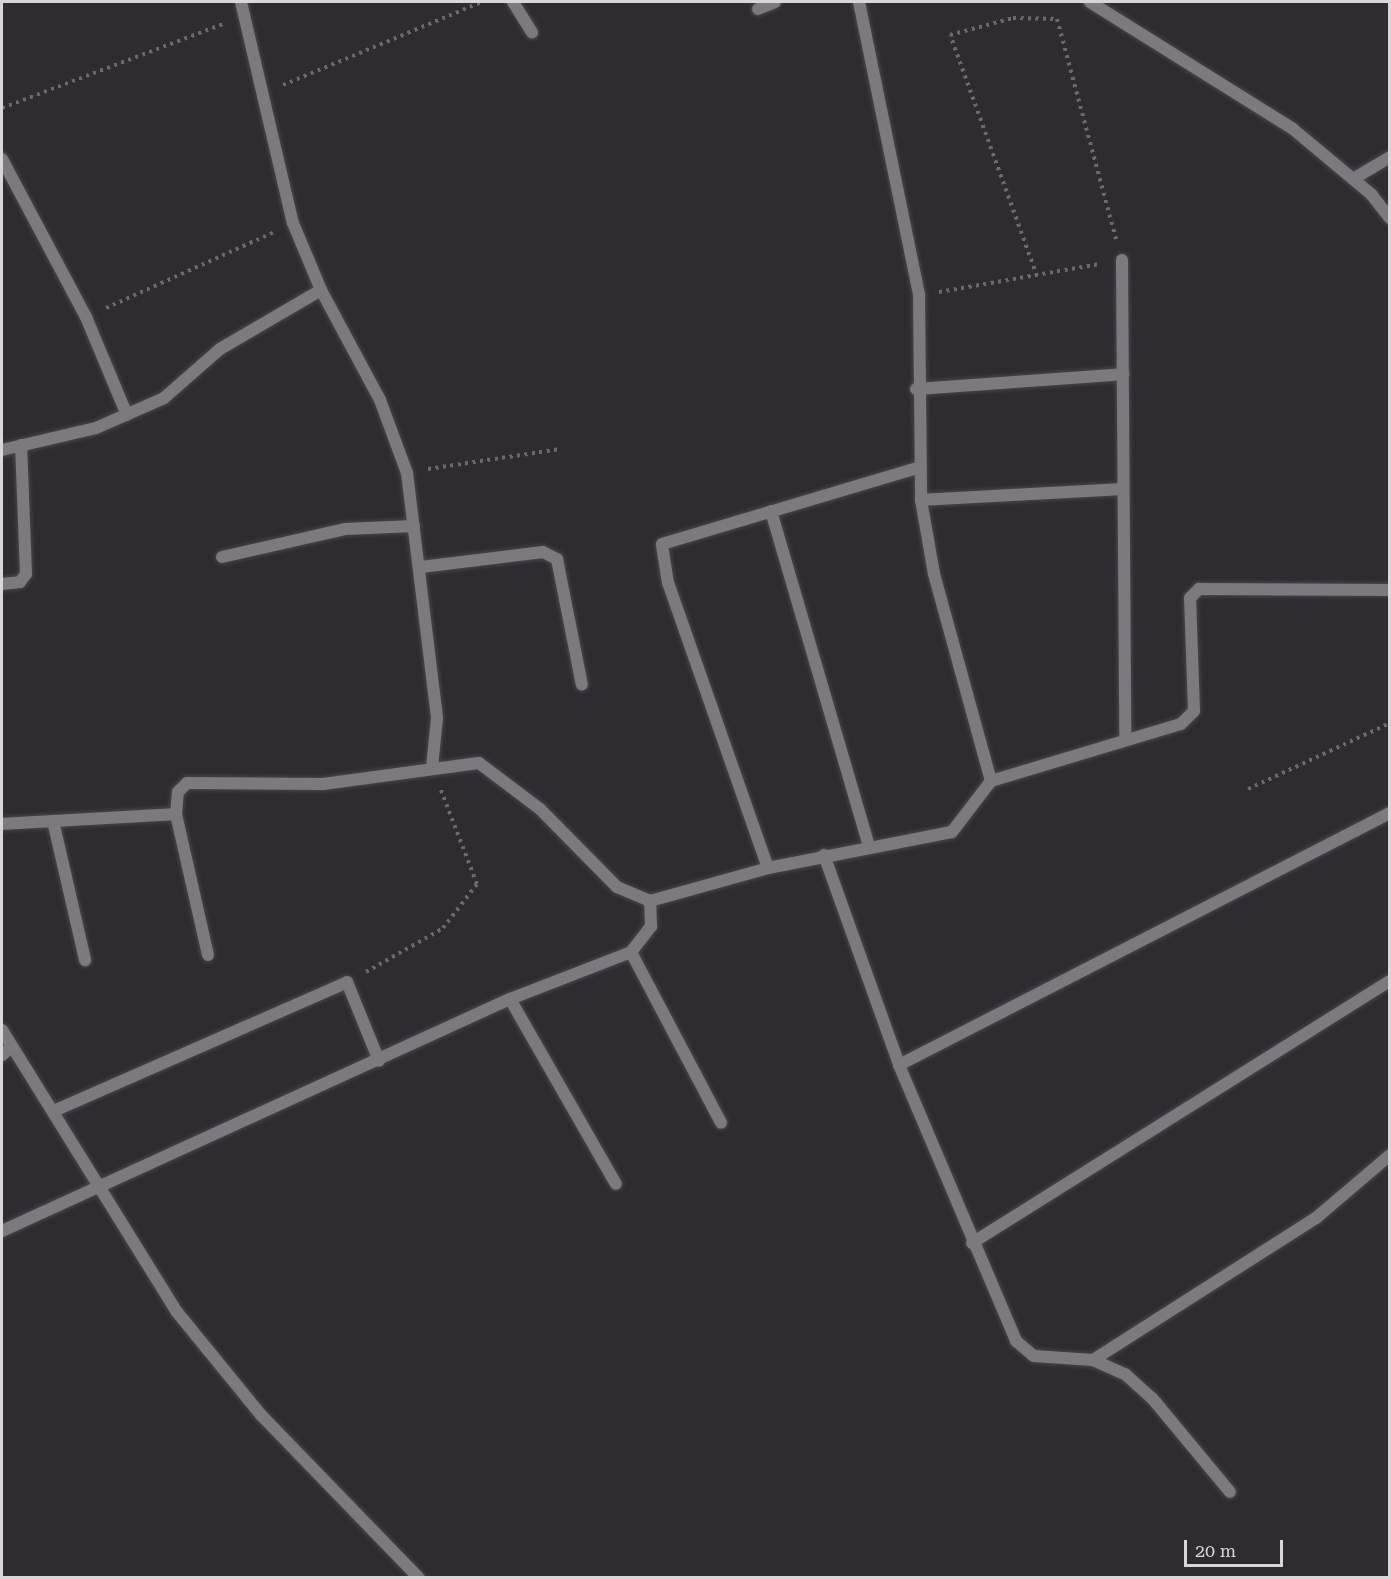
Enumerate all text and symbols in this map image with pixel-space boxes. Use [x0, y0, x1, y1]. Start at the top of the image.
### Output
scale bar [1187, 1528, 1286, 1566]
text: 20 m [1195, 1540, 1236, 1561]

